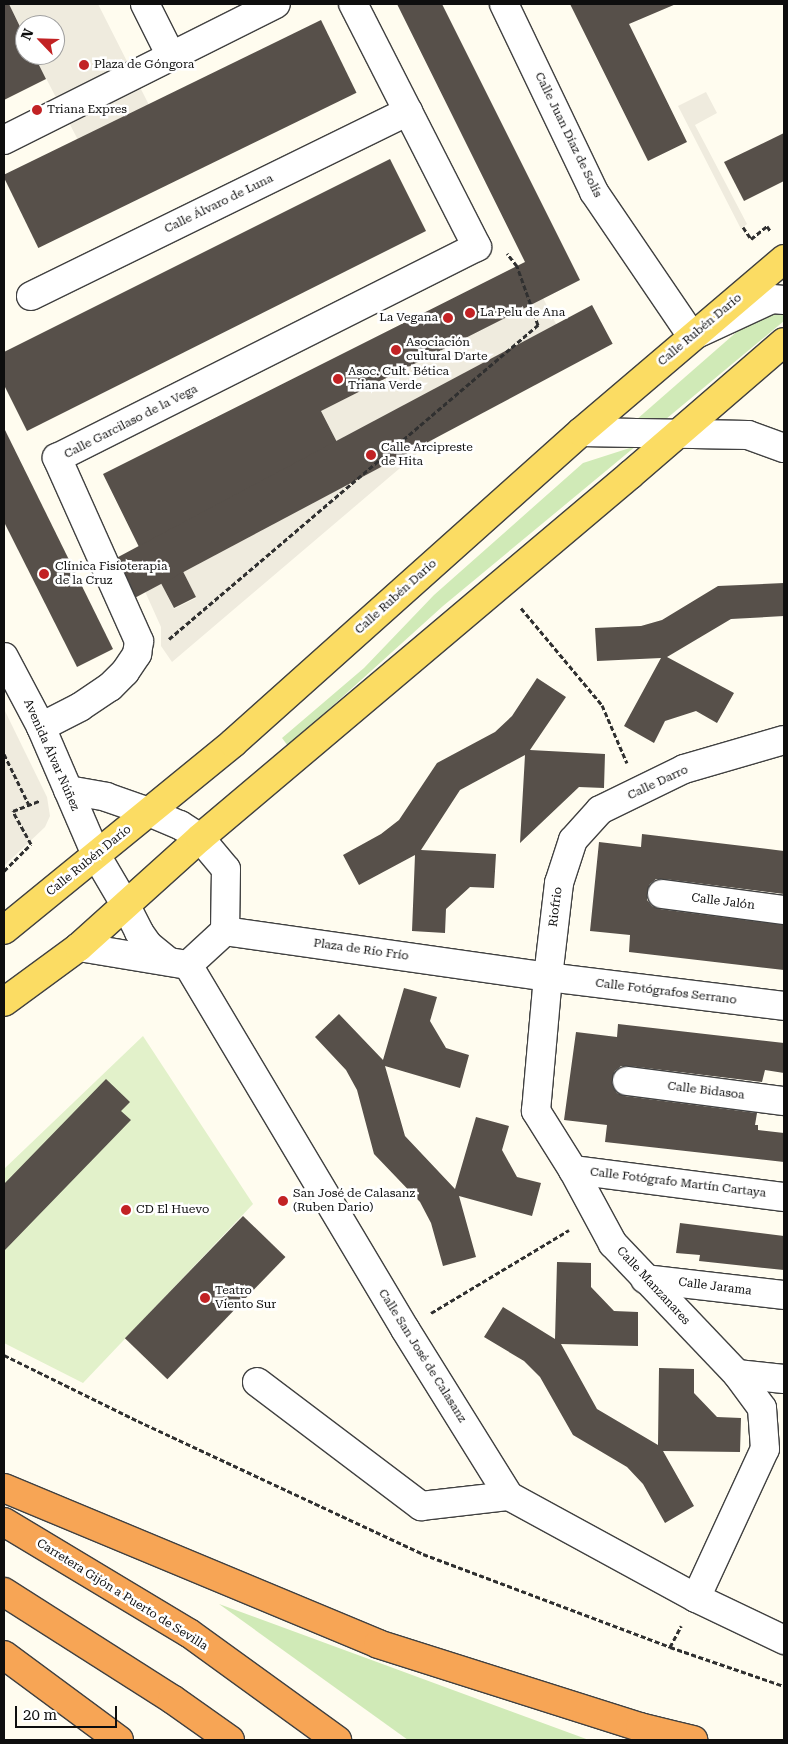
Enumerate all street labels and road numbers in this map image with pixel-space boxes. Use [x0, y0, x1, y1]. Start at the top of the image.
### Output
street label: Calle Juan Díaz de Solís [531, 70, 605, 200]
street label: Calle Álvaro de Luna [162, 171, 276, 237]
street label: Calle Rubén Darío [655, 291, 745, 369]
street label: Calle Garcilaso de la Vega [62, 382, 200, 462]
street label: Calle Rubén Darío [352, 557, 440, 637]
street label: Avenida Álvar Núñez [20, 697, 82, 813]
street label: Calle Darro [625, 763, 691, 803]
street label: Calle Rubén Darío [44, 822, 134, 900]
street label: Riofrio [546, 886, 566, 928]
street label: Calle Jalón [690, 891, 756, 913]
street label: Plaza de Río Frío [312, 936, 410, 964]
street label: Calle Fotógrafos Serrano [594, 976, 738, 1008]
street label: Calle Bidasoa [667, 1079, 745, 1103]
street label: Calle Fotógrafo Martín Cartaya [589, 1165, 767, 1201]
street label: Calle Manzanares [613, 1244, 693, 1328]
street label: Calle Jarama [677, 1275, 753, 1299]
street label: Calle San José de Calasanz [375, 1287, 469, 1425]
street label: Carretera Gijón a Puerto de Sevilla [34, 1536, 210, 1654]

